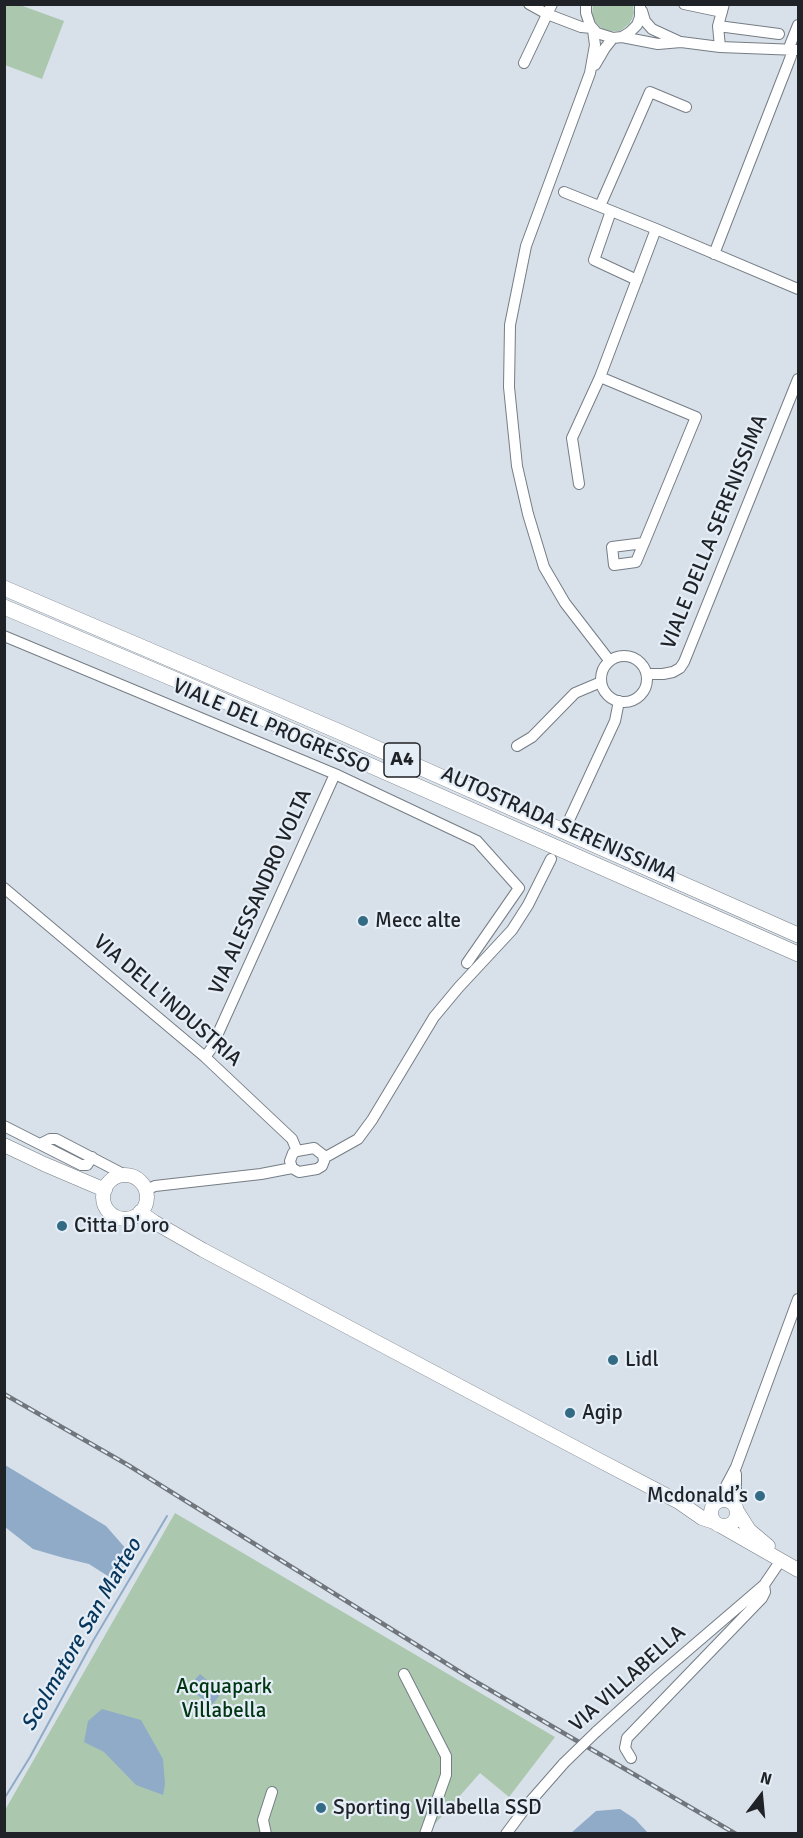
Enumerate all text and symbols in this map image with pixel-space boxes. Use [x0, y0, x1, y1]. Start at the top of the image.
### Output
street label: VIALE DELLA SERENISSIMA [656, 411, 774, 653]
street label: VIALE DEL PROGRESSO [168, 674, 374, 780]
road number: A4 [384, 743, 420, 777]
street label: AUTOSTRADA SERENISSIMA [437, 762, 681, 888]
street label: VIA ALESSANDRO VOLTA [204, 785, 318, 999]
place label: Mecc alte [375, 908, 461, 934]
marker: Mecc alte [356, 914, 370, 928]
street label: VIA DELL'INDUSTRIA [88, 930, 246, 1072]
place label: Citta D'oro [74, 1213, 169, 1239]
marker: Citta D'oro [55, 1219, 69, 1233]
place label: Lidl [625, 1347, 659, 1373]
marker: Lidl [606, 1353, 620, 1367]
place label: Agip [582, 1400, 623, 1426]
marker: Agip [563, 1406, 577, 1420]
place label: Mcdonald’s [647, 1483, 748, 1509]
marker: Mcdonald’s [753, 1489, 767, 1503]
water label: Scolmatore San Matteo [16, 1534, 148, 1736]
street label: VIA VILLABELLA [565, 1620, 691, 1738]
park label: Acquapark Villabella [176, 1674, 272, 1724]
north arrow [731, 1766, 791, 1826]
text: N [758, 1768, 774, 1790]
place label: Sporting Villabella SSD [333, 1795, 542, 1821]
marker: Sporting Villabella SSD [314, 1801, 328, 1815]

